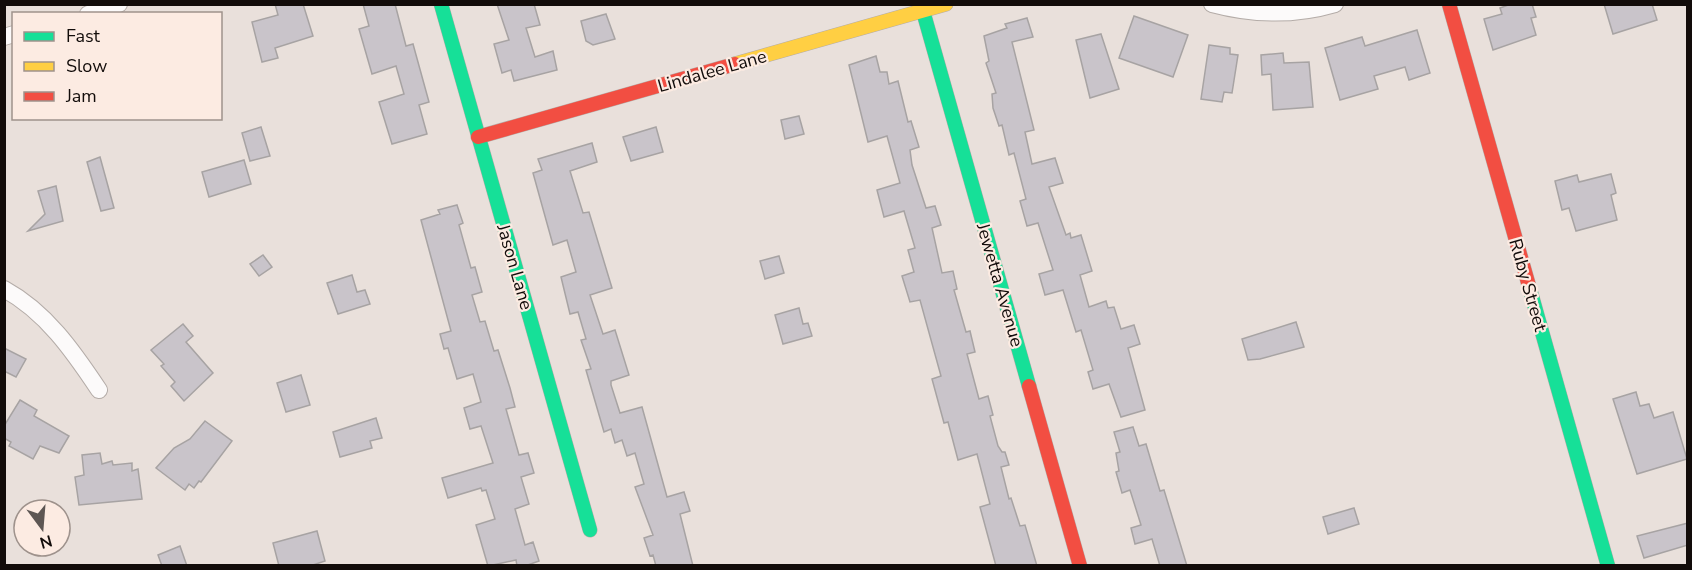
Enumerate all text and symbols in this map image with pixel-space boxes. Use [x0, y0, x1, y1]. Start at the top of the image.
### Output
legend [12, 12, 222, 120]
text: Fast [66, 24, 101, 48]
street label: Lindalee Lane [655, 44, 769, 98]
text: Slow [66, 54, 107, 78]
text: Jam [65, 84, 97, 108]
street label: Jewetta Avenue [971, 219, 1029, 350]
street label: Jason Lane [491, 220, 539, 313]
street label: Ruby Street [1503, 236, 1553, 335]
north arrow [12, 498, 72, 558]
text: N [37, 529, 55, 554]

